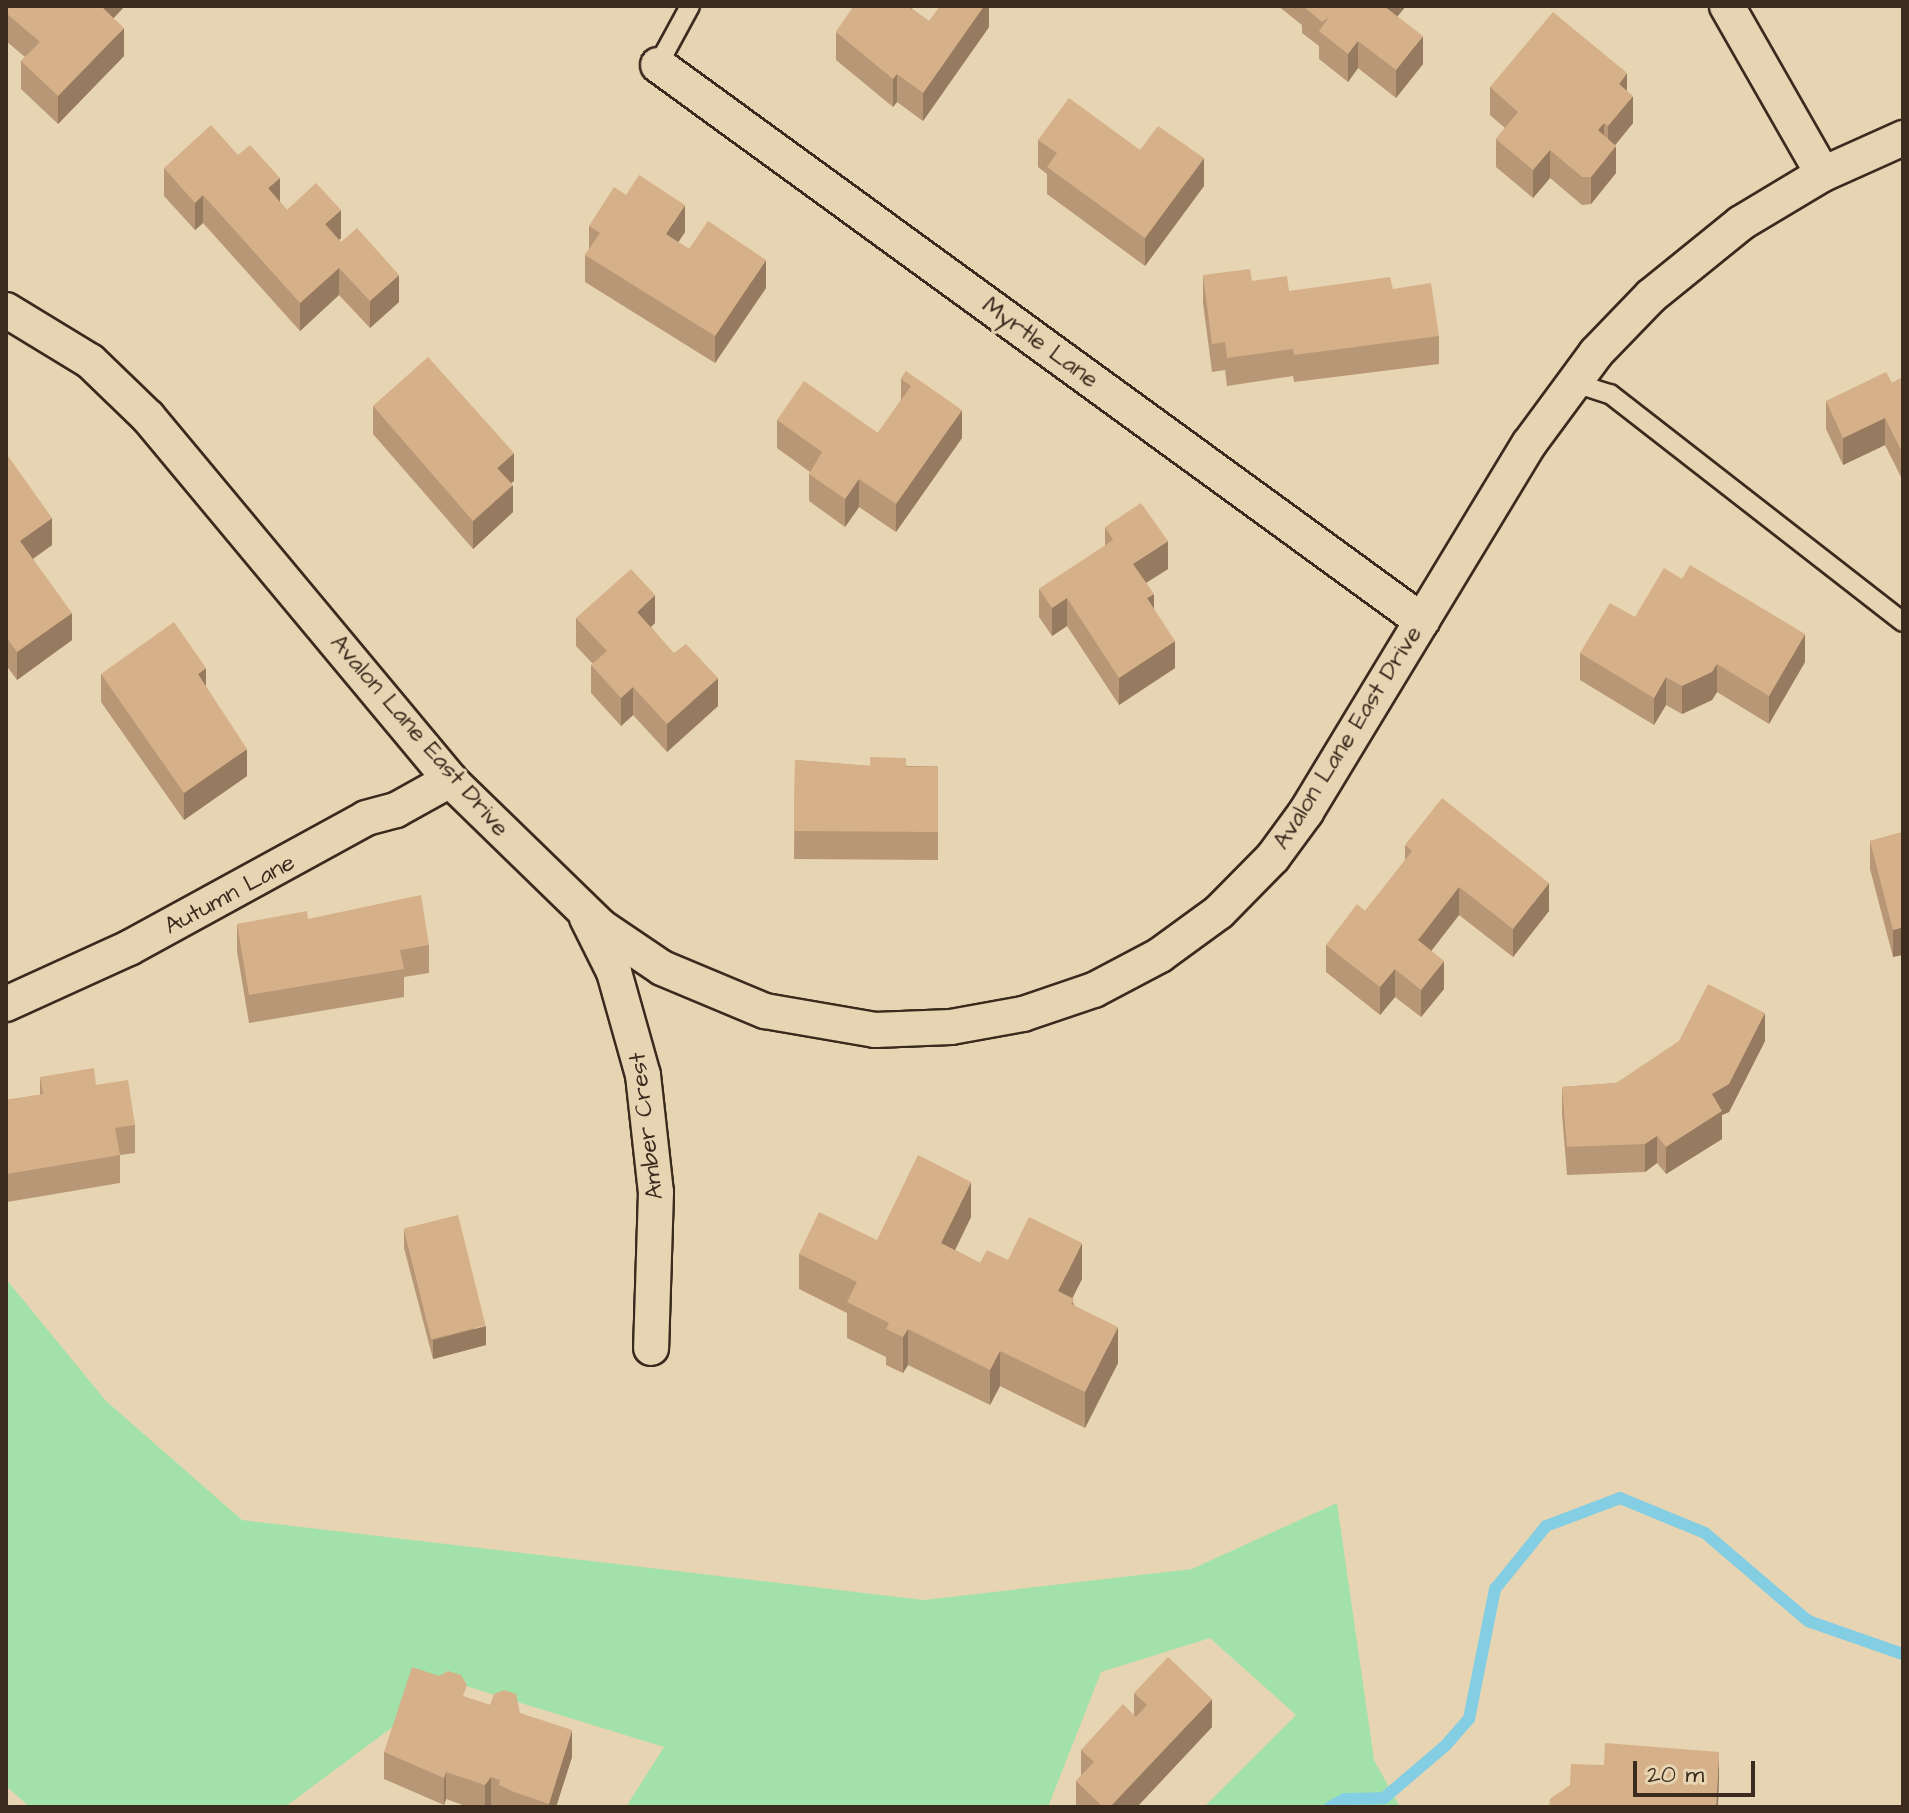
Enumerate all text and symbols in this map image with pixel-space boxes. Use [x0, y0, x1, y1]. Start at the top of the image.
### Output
street label: Myrtle Lane [976, 291, 1104, 395]
street label: Avalon Lane East Drive [1267, 621, 1429, 855]
street label: Avalon Lane East Drive [324, 629, 514, 843]
street label: Autumn Lane [160, 849, 300, 941]
street label: Amber Crest [624, 1051, 670, 1201]
scale bar [1637, 1745, 1759, 1795]
text: 20 m [1647, 1758, 1704, 1792]

